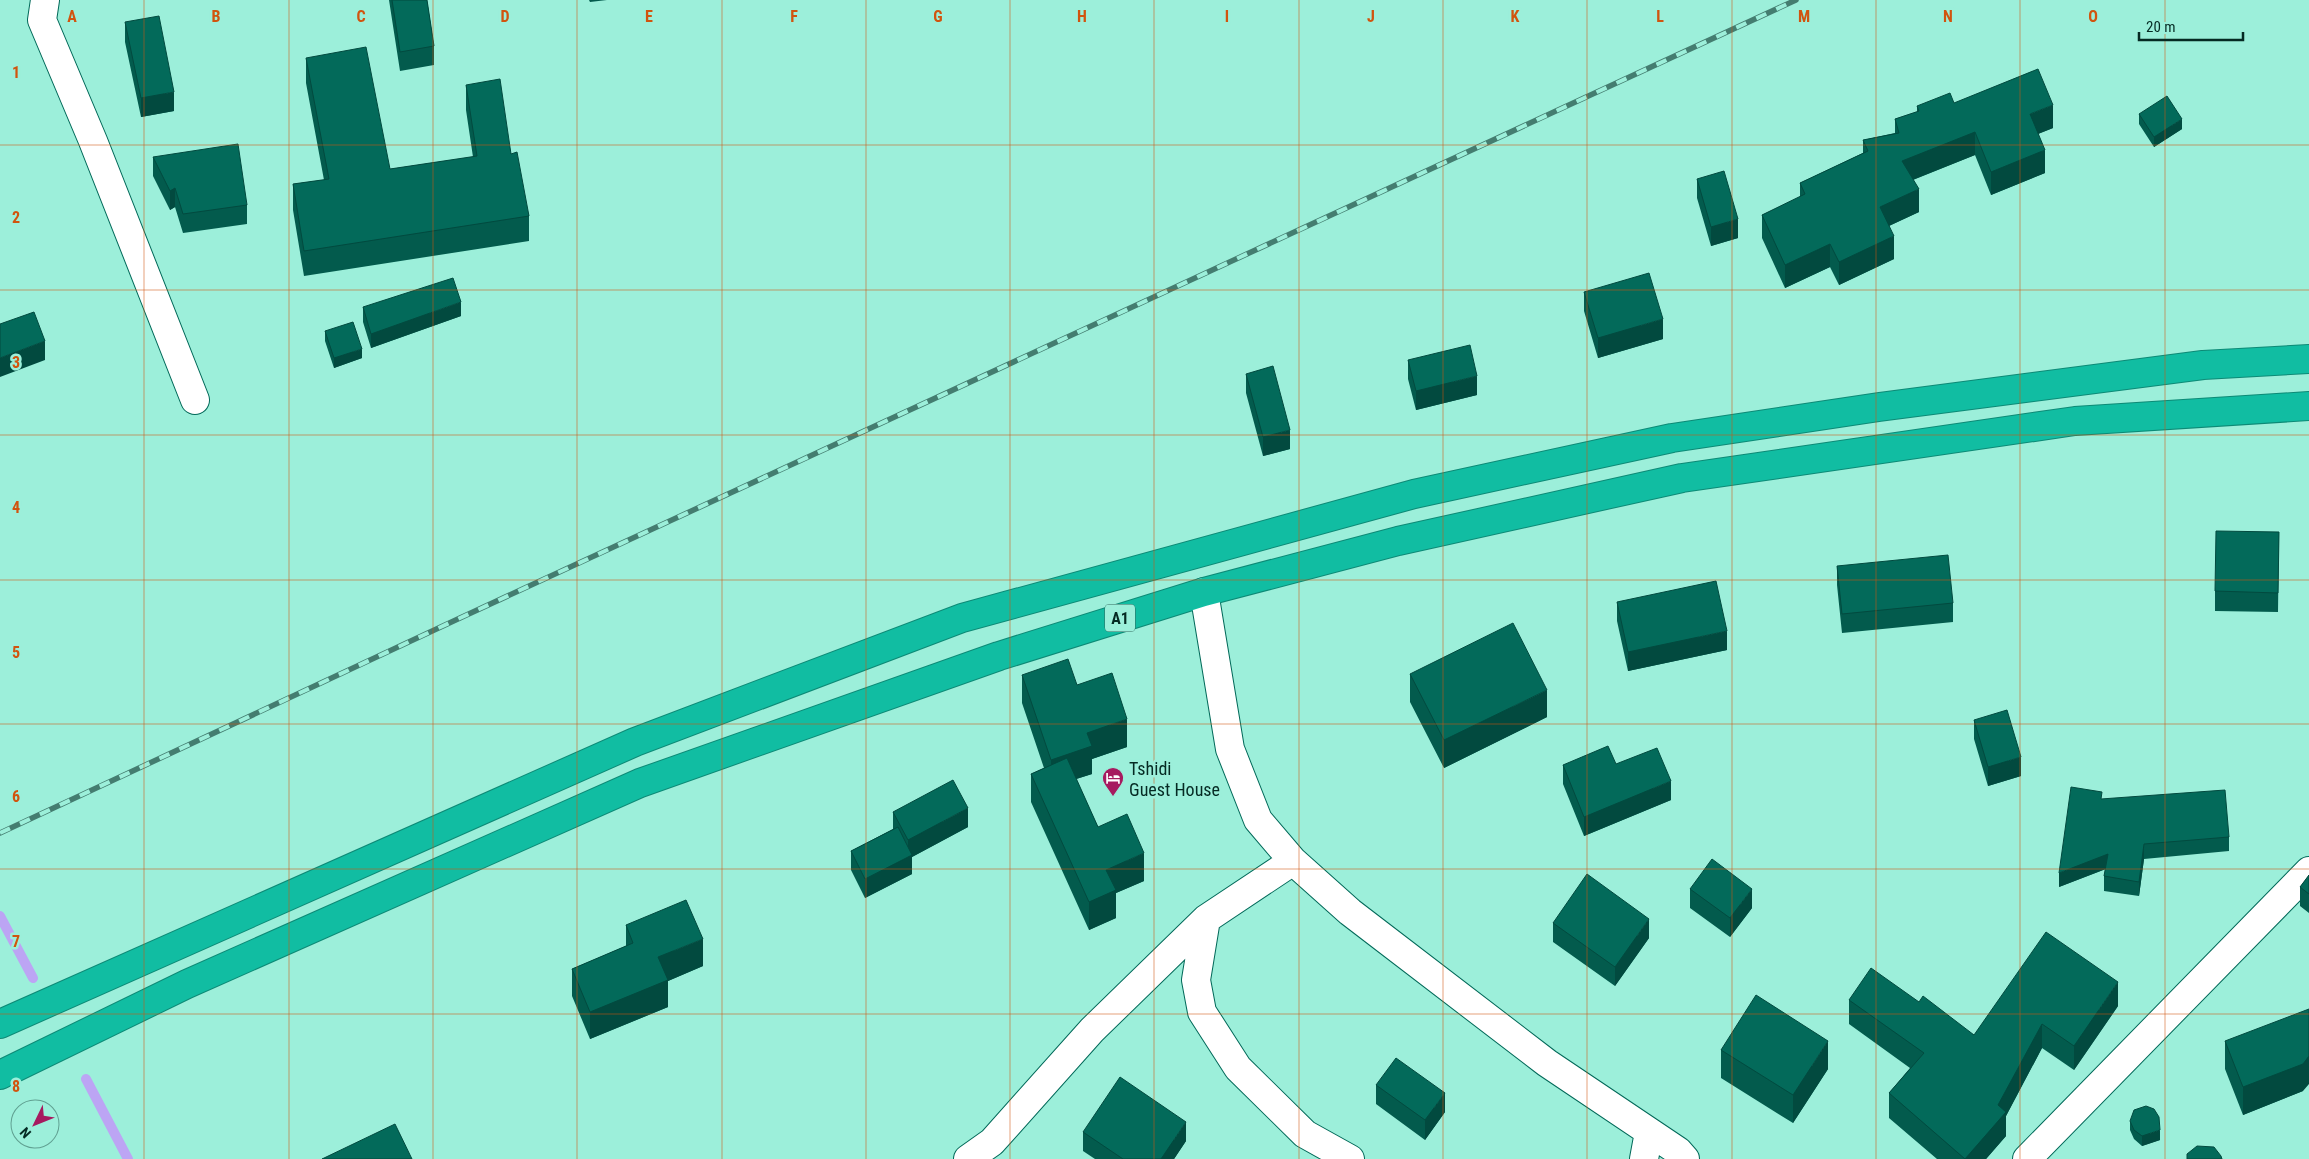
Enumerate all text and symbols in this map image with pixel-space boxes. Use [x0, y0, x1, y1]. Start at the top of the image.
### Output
text: A [67, 7, 77, 26]
text: B [212, 7, 221, 26]
text: C [356, 7, 366, 26]
text: D [500, 7, 510, 26]
text: E [645, 7, 653, 26]
text: F [790, 7, 798, 26]
text: G [933, 7, 943, 26]
text: H [1077, 7, 1087, 26]
text: I [1225, 7, 1229, 26]
text: J [1367, 7, 1375, 26]
text: K [1511, 7, 1520, 26]
text: L [1656, 7, 1664, 26]
text: M [1798, 7, 1810, 26]
text: N [1943, 7, 1953, 26]
text: O [2088, 7, 2098, 26]
scale bar [2139, 10, 2243, 42]
text: 20 m [2146, 18, 2176, 36]
text: 1 [12, 63, 20, 82]
text: 2 [12, 208, 20, 227]
text: 3 [12, 353, 20, 372]
text: 4 [12, 498, 20, 517]
road number: A1 [1105, 604, 1135, 632]
text: 5 [12, 643, 20, 662]
place label: Tshidi Guest House [1129, 758, 1220, 800]
hotel icon: Tshidi Guest House [1101, 766, 1125, 797]
text: 6 [12, 787, 20, 806]
text: 7 [12, 932, 20, 951]
text: 8 [12, 1077, 20, 1096]
north arrow [10, 1099, 60, 1149]
text: N [17, 1124, 34, 1141]

